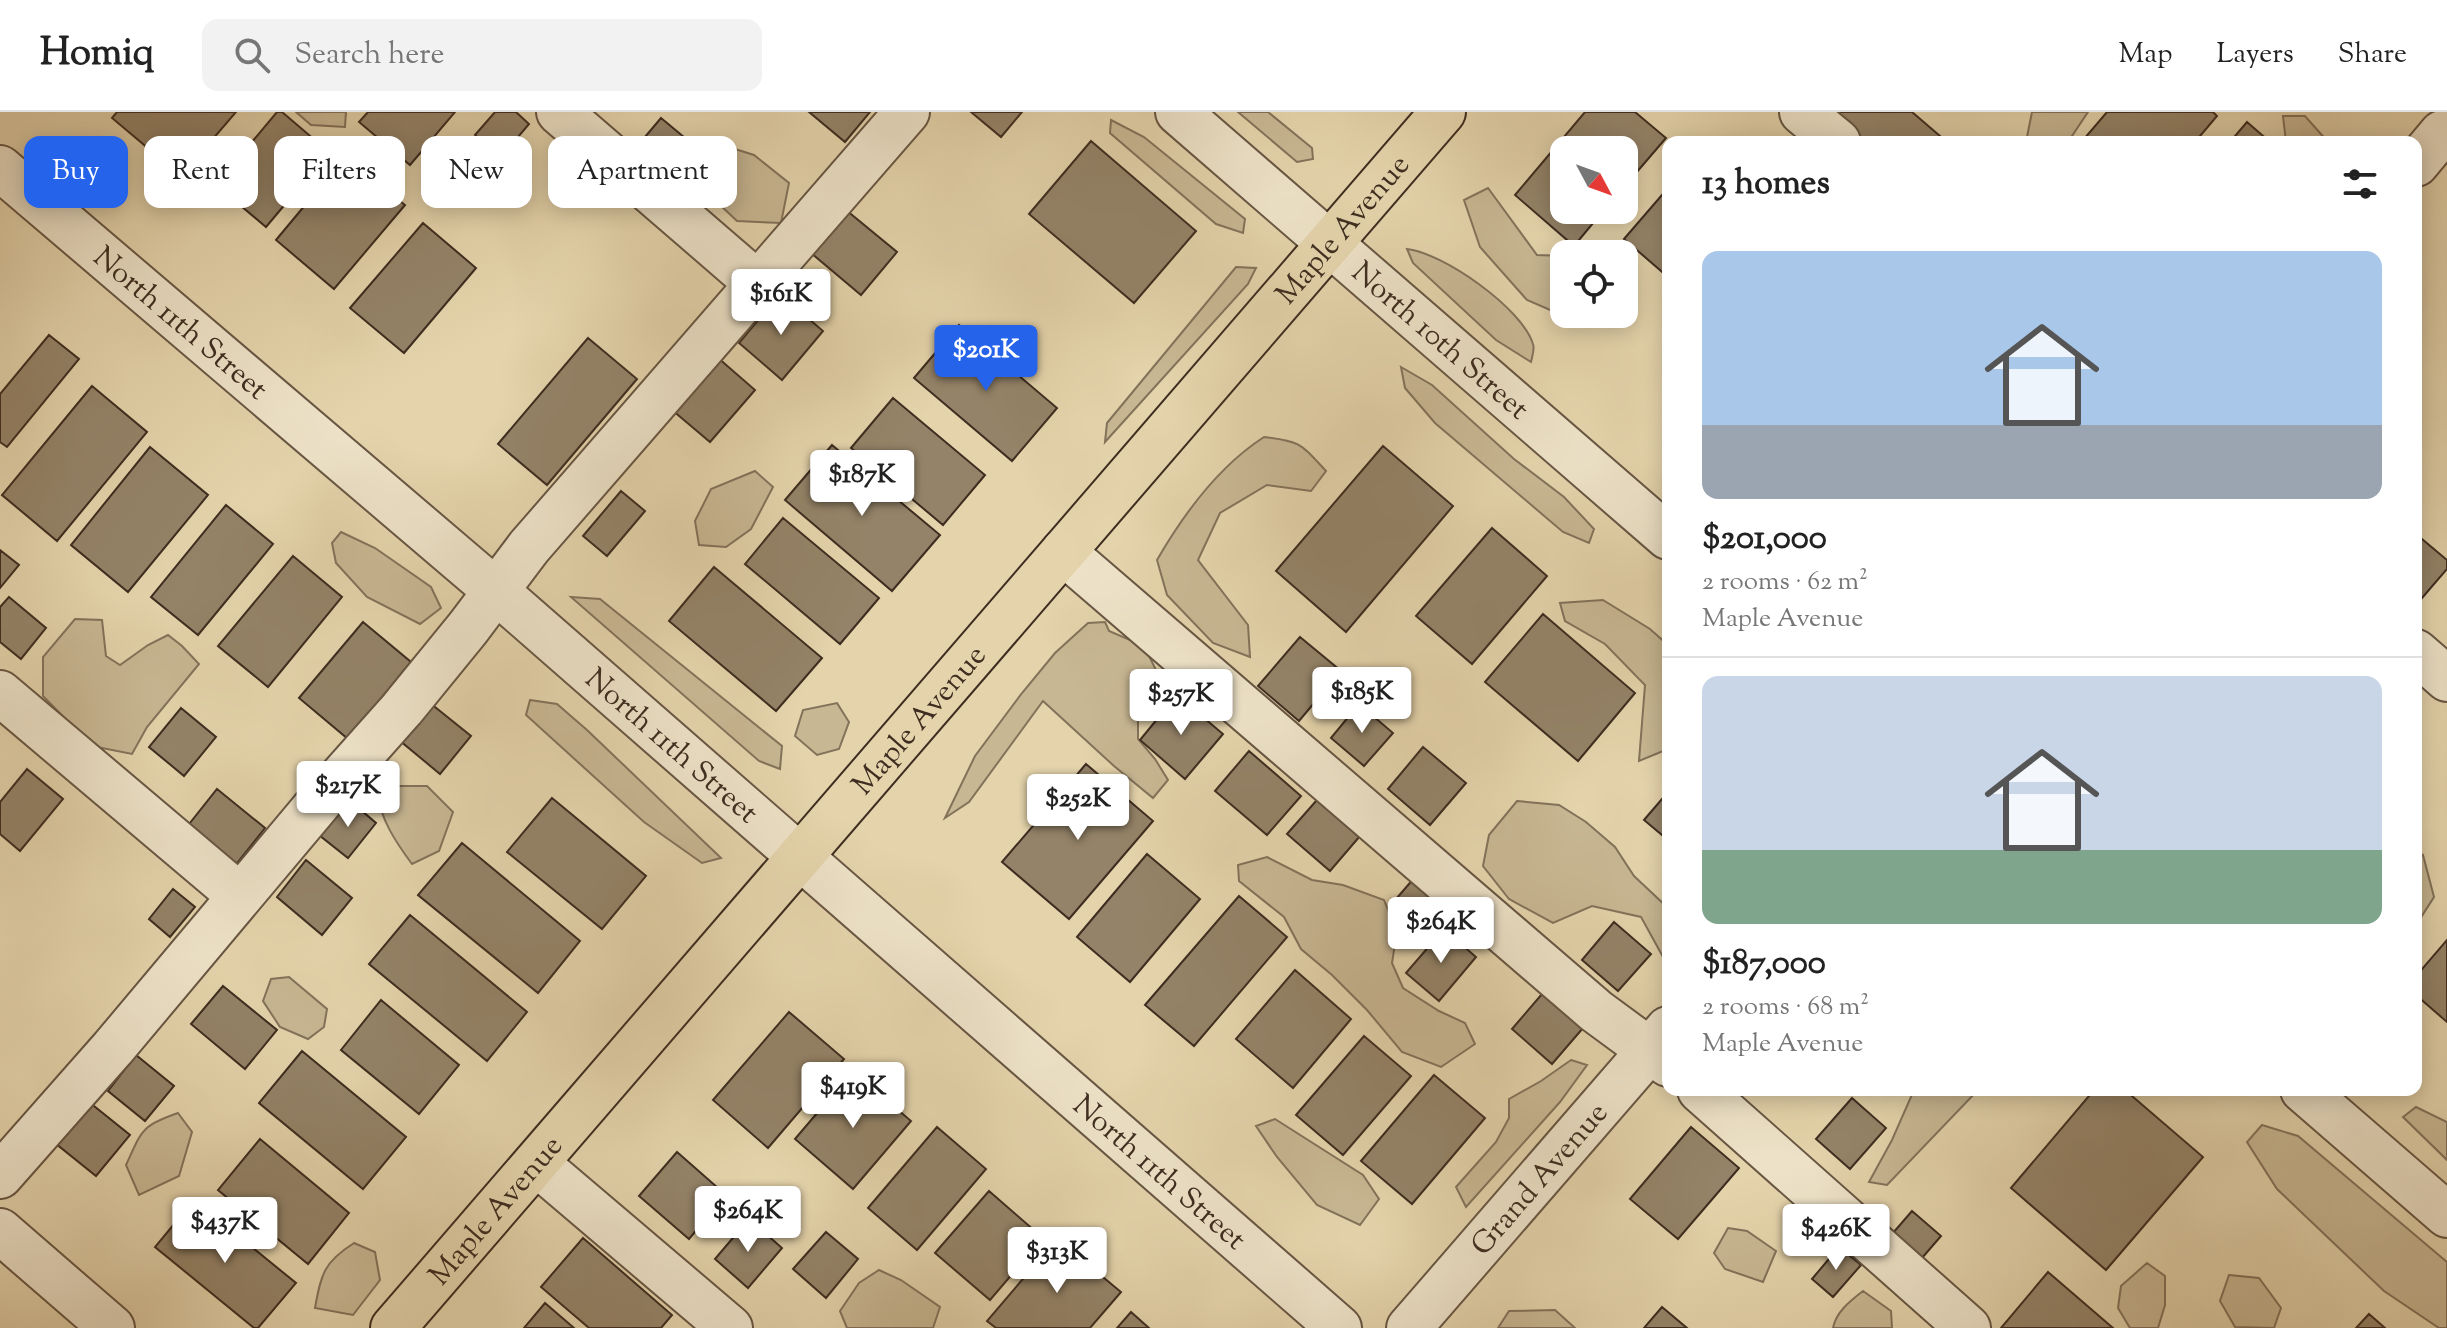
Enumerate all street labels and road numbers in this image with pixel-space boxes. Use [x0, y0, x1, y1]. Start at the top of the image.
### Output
street label: Maple Avenue [1267, 146, 1421, 315]
street label: North 11th Street [83, 237, 276, 411]
street label: North 10th Street [1341, 253, 1538, 431]
street label: Maple Avenue [843, 637, 998, 806]
street label: North 11th Street [575, 659, 767, 835]
street label: North 11th Street [1062, 1086, 1255, 1261]
street label: Grand Avenue [1462, 1094, 1619, 1266]
street label: Maple Avenue [420, 1127, 574, 1296]

